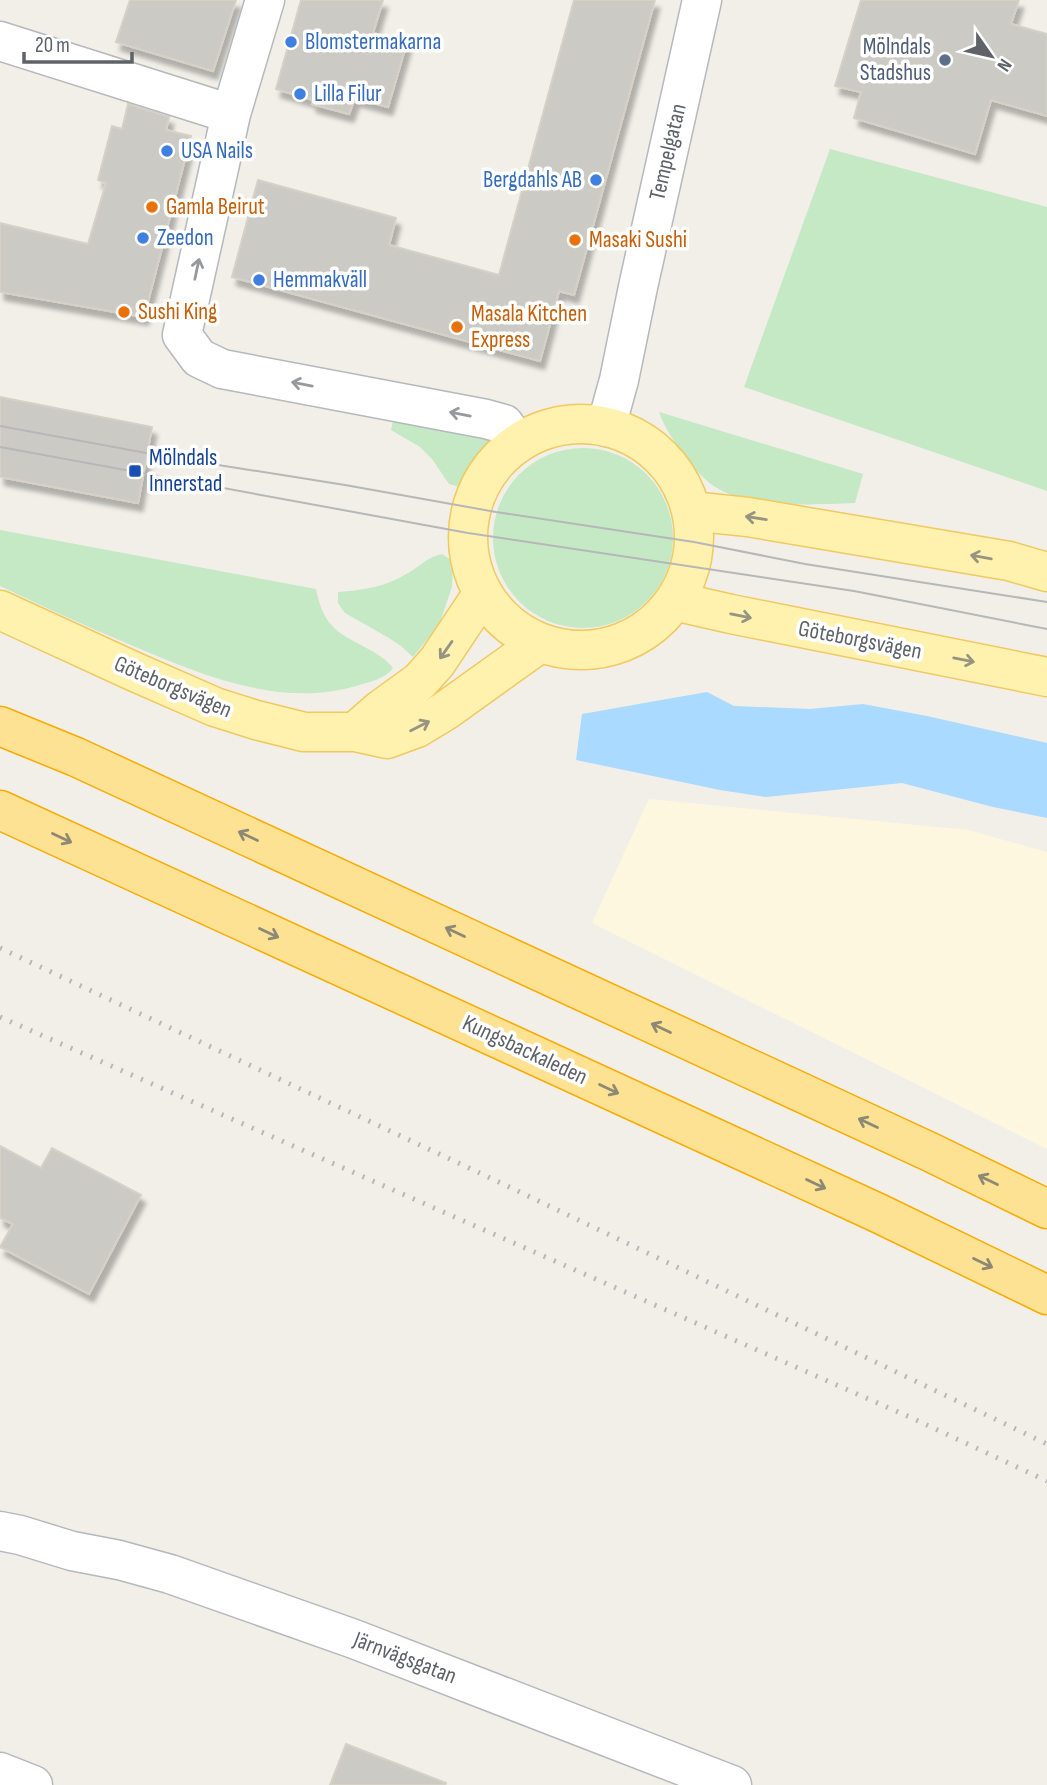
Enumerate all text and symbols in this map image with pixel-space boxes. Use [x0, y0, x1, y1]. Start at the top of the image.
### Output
scale bar [24, 21, 133, 65]
north arrow [956, 21, 1026, 91]
place label: Blomstermakarna [305, 28, 441, 56]
text: 20 m [35, 33, 70, 58]
place label: Mölndals Stadshus [860, 33, 931, 87]
marker: Blomstermakarna [283, 34, 299, 50]
marker: Mölndals Stadshus [937, 52, 953, 68]
text: N [991, 54, 1016, 75]
place label: Lilla Filur [314, 80, 382, 108]
marker: Lilla Filur [292, 86, 308, 102]
street label: Tempelgatan [643, 101, 693, 203]
place label: USA Nails [181, 137, 253, 165]
marker: USA Nails [159, 143, 175, 159]
place label: Bergdahls AB [483, 166, 582, 194]
marker: Bergdahls AB [588, 172, 604, 188]
place label: Gamla Beirut [166, 193, 265, 221]
marker: Gamla Beirut [144, 199, 160, 215]
place label: Zeedon [157, 224, 214, 252]
place label: Masaki Sushi [589, 226, 687, 254]
marker: Zeedon [135, 230, 151, 246]
marker: Masaki Sushi [567, 232, 583, 248]
one-way arrow [191, 258, 205, 281]
place label: Hemmakväll [273, 266, 367, 294]
marker: Hemmakväll [251, 272, 267, 288]
place label: Sushi King [138, 298, 217, 326]
place label: Masala Kitchen Express [471, 300, 587, 354]
marker: Sushi King [116, 304, 132, 320]
marker: Masala Kitchen Express [449, 319, 465, 335]
one-way arrow [291, 376, 314, 390]
one-way arrow [449, 407, 472, 420]
place label: Mölndals Innerstad [149, 444, 222, 498]
marker: Mölndals Innerstad [127, 463, 143, 479]
one-way arrow [745, 511, 768, 524]
one-way arrow [970, 549, 993, 563]
one-way arrow [729, 610, 752, 623]
street label: Göteborgsvägen [796, 614, 924, 666]
one-way arrow [439, 640, 453, 659]
street label: Göteborgsvägen [110, 650, 236, 724]
one-way arrow [952, 654, 975, 668]
one-way arrow [409, 718, 430, 732]
one-way arrow [238, 829, 259, 843]
one-way arrow [51, 832, 73, 845]
one-way arrow [445, 925, 466, 938]
one-way arrow [258, 927, 279, 940]
street label: Kungsbackaleden [458, 1009, 592, 1091]
one-way arrow [651, 1020, 672, 1034]
one-way arrow [598, 1083, 620, 1096]
one-way arrow [858, 1116, 879, 1129]
one-way arrow [978, 1173, 999, 1187]
one-way arrow [805, 1178, 826, 1191]
one-way arrow [972, 1257, 993, 1271]
street label: Järnvägsgatan [349, 1625, 460, 1690]

